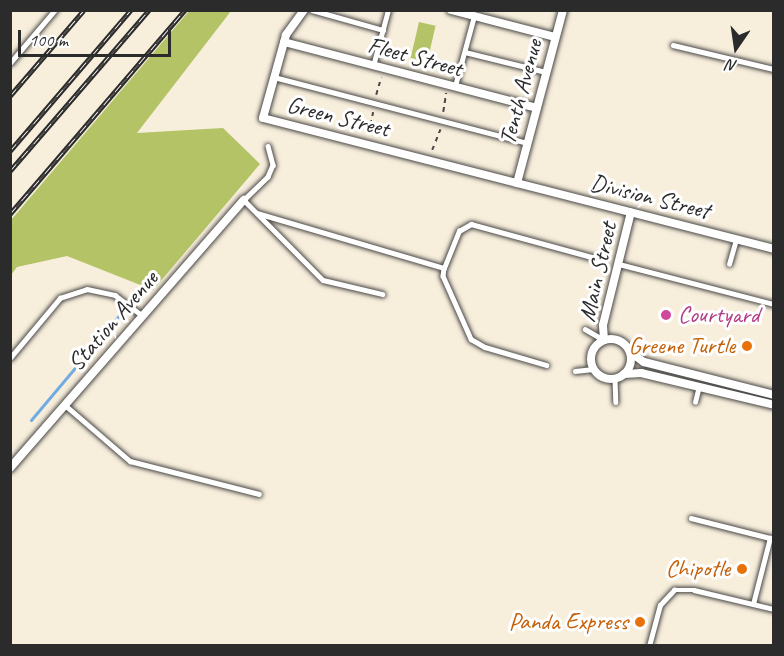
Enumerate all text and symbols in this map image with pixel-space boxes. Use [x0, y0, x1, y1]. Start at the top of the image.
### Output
scale bar [21, 18, 174, 56]
north arrow [706, 18, 766, 78]
text: 100 m [29, 29, 68, 51]
street label: Fleet Street [364, 31, 466, 83]
street label: Tenth Avenue [493, 36, 549, 148]
text: N [725, 55, 739, 76]
street label: Green Street [284, 90, 392, 144]
street label: Division Street [588, 168, 712, 226]
street label: Main Street [573, 219, 623, 325]
street label: Station Avenue [62, 265, 164, 377]
place label: Courtyard [678, 301, 759, 329]
marker: Courtyard [659, 308, 673, 322]
place label: Greene Turtle [629, 332, 735, 360]
marker: Greene Turtle [740, 339, 754, 353]
place label: Chipotle [666, 555, 730, 583]
marker: Chipotle [735, 562, 749, 576]
place label: Panda Express [509, 608, 628, 636]
marker: Panda Express [633, 615, 647, 629]

